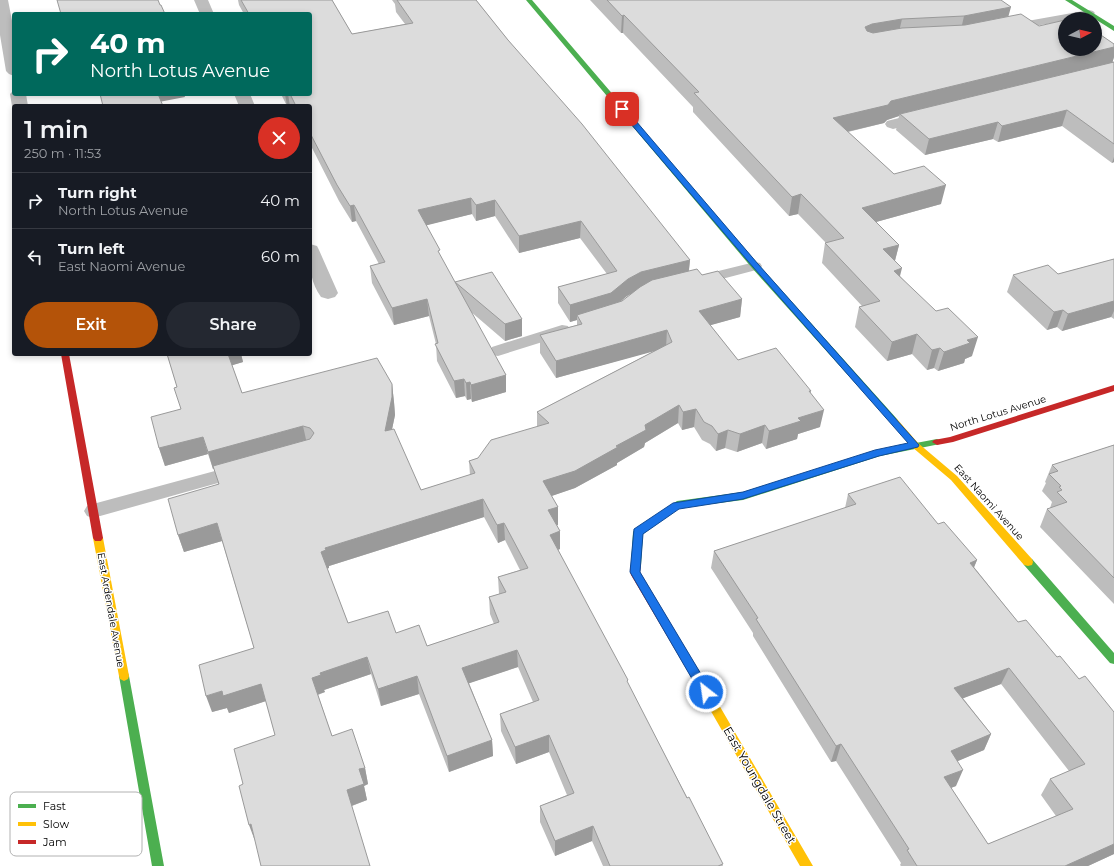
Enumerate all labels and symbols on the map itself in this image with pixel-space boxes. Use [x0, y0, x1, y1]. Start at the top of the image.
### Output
north arrow [1058, 12, 1102, 56]
pin [605, 92, 639, 126]
street label: North Lotus Avenue [948, 392, 1048, 434]
street label: East Naomi Avenue [951, 461, 1027, 543]
street label: East Ardendale Avenue [94, 552, 128, 668]
position arrow [685, 671, 727, 713]
street label: East Youngdale Street [720, 724, 800, 846]
legend [10, 792, 142, 856]
text: Fast [43, 799, 67, 813]
text: Slow [43, 817, 69, 831]
text: Jam [42, 835, 67, 849]

